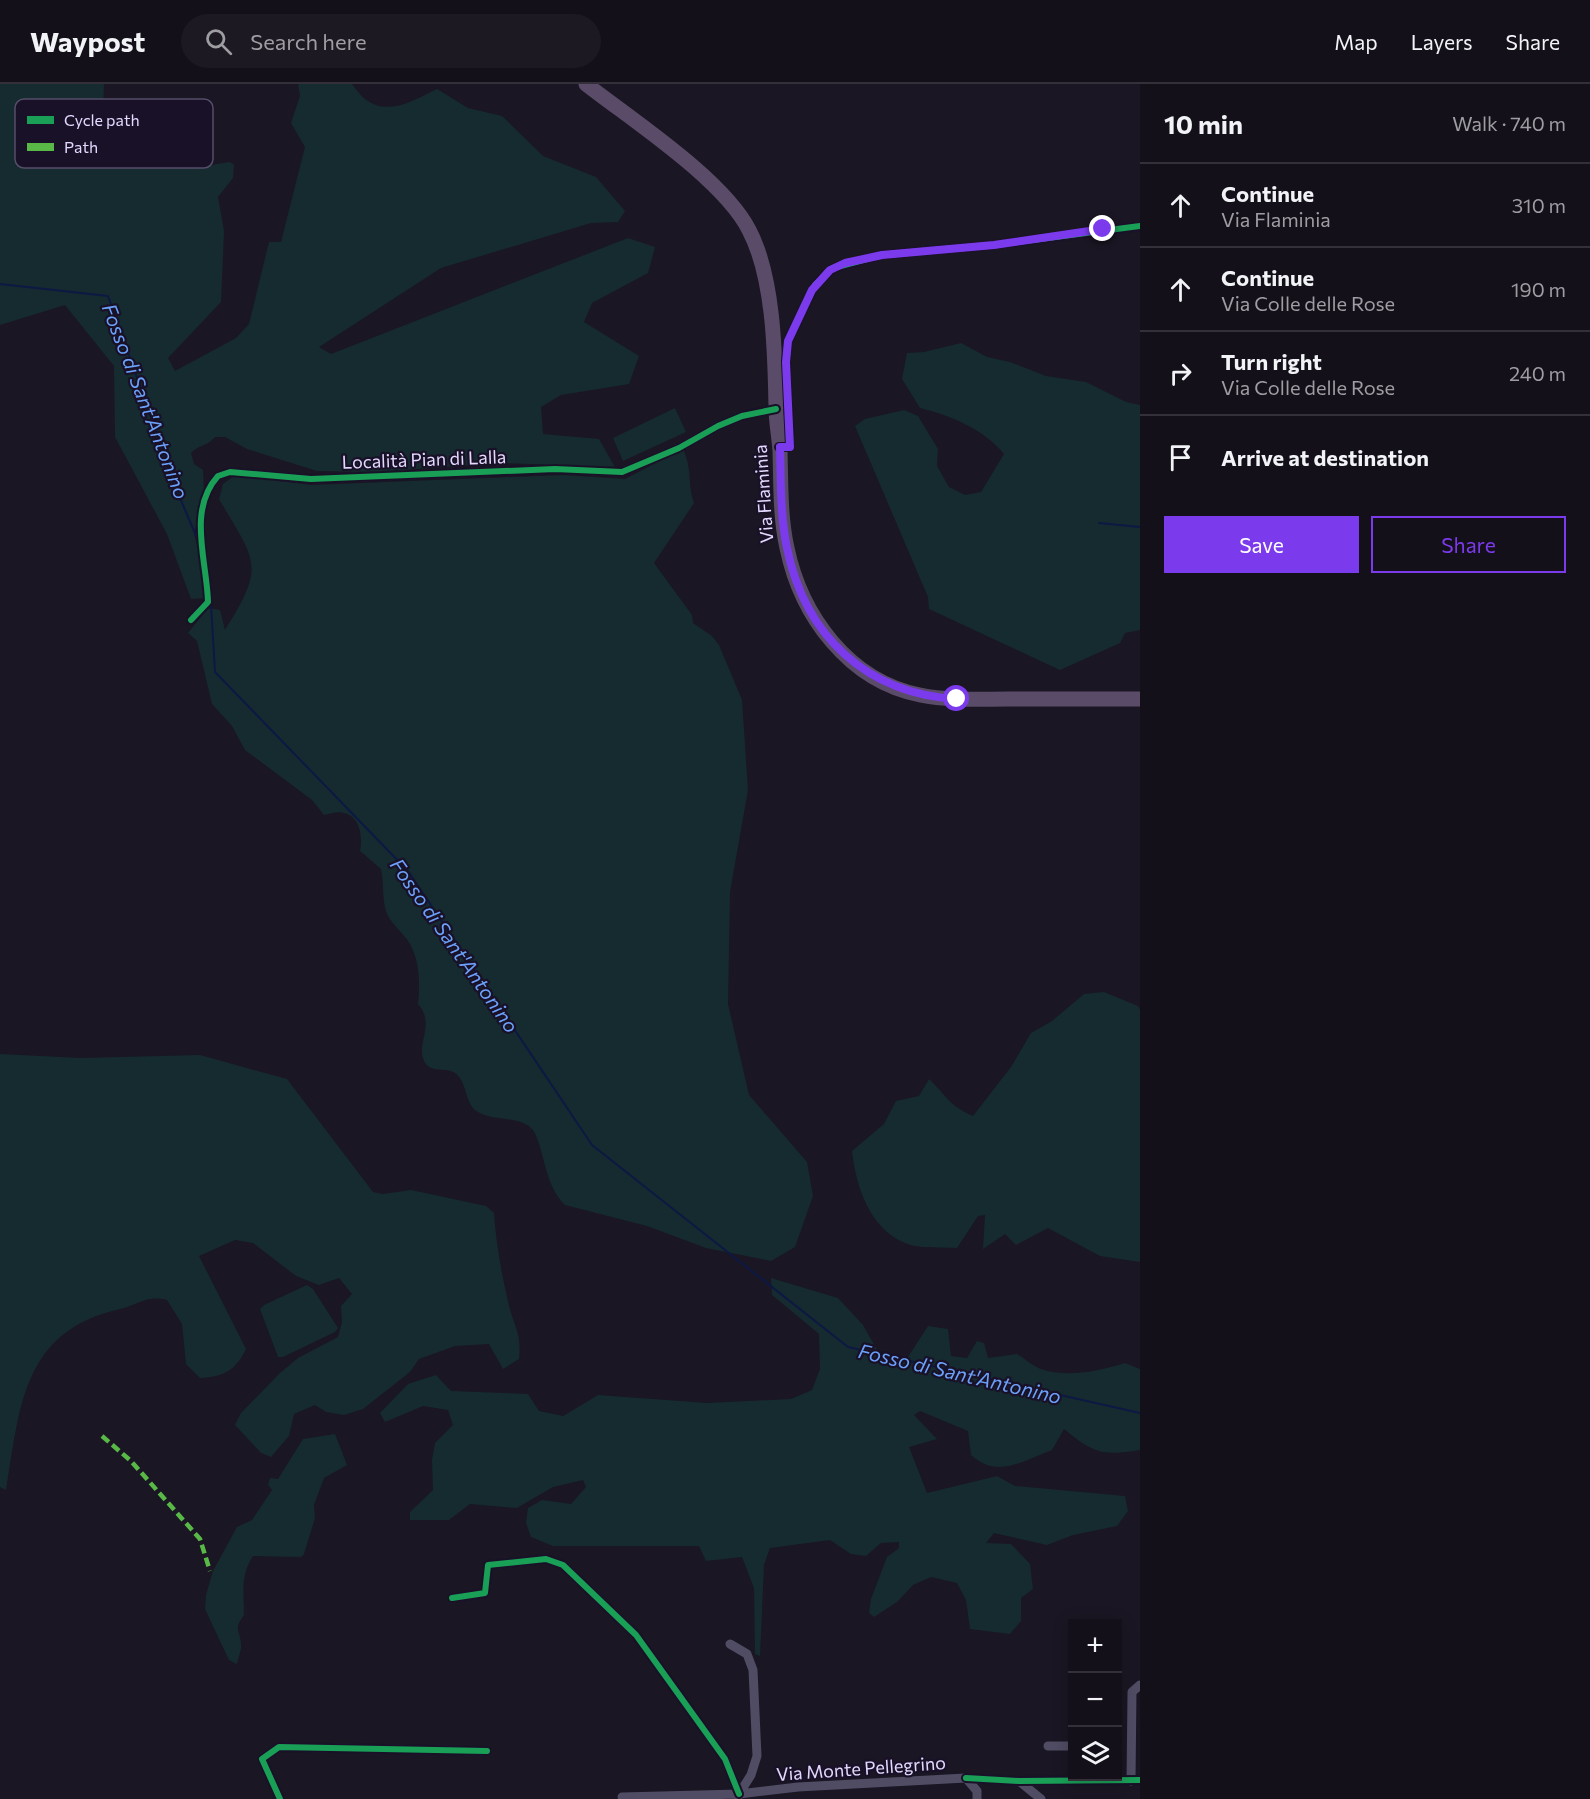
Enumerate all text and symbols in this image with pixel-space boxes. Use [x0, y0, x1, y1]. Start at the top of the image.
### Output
search box [181, 14, 601, 68]
text: Waypost [30, 24, 145, 58]
icon: search [202, 25, 235, 58]
text: Search here [250, 28, 367, 55]
text: Map [1334, 29, 1378, 54]
text: Layers [1411, 29, 1473, 54]
text: Share [1506, 29, 1560, 54]
legend [15, 99, 213, 168]
text: 10 min [1164, 108, 1243, 139]
text: Cycle path [64, 110, 140, 129]
text: Walk · 740 m [1452, 111, 1566, 135]
text: Path [64, 137, 98, 156]
text: Continue [1221, 180, 1314, 207]
icon: ahead [1164, 189, 1197, 222]
text: 310 m [1512, 193, 1566, 217]
text: Via Flaminia [1221, 207, 1331, 231]
route end [1089, 215, 1115, 241]
text: Continue [1221, 264, 1314, 291]
icon: ahead [1164, 273, 1197, 306]
text: 190 m [1511, 277, 1566, 301]
text: Via Colle delle Rose [1221, 291, 1395, 315]
water label: Fosso di Sant'Antonino [98, 300, 194, 502]
text: Turn right [1221, 348, 1322, 375]
icon: right [1164, 357, 1197, 390]
text: 240 m [1509, 361, 1566, 385]
text: Via Colle delle Rose [1221, 375, 1395, 399]
icon: arrive [1164, 441, 1197, 474]
street label: Via Flaminia [749, 444, 777, 544]
text: Arrive at destination [1221, 444, 1429, 471]
street label: Località Pian di Lalla [341, 445, 507, 473]
button: Save [1164, 516, 1359, 573]
button: Share [1371, 516, 1566, 573]
route start [943, 685, 969, 711]
water label: Fosso di Sant'Antonino [386, 853, 524, 1037]
water label: Fosso di Sant'Antonino [856, 1338, 1064, 1408]
map controls [1068, 1619, 1122, 1781]
button: + [1068, 1619, 1122, 1673]
button: − [1068, 1673, 1122, 1727]
button: layers [1068, 1727, 1122, 1781]
street label: Via Monte Pellegrino [775, 1751, 947, 1785]

